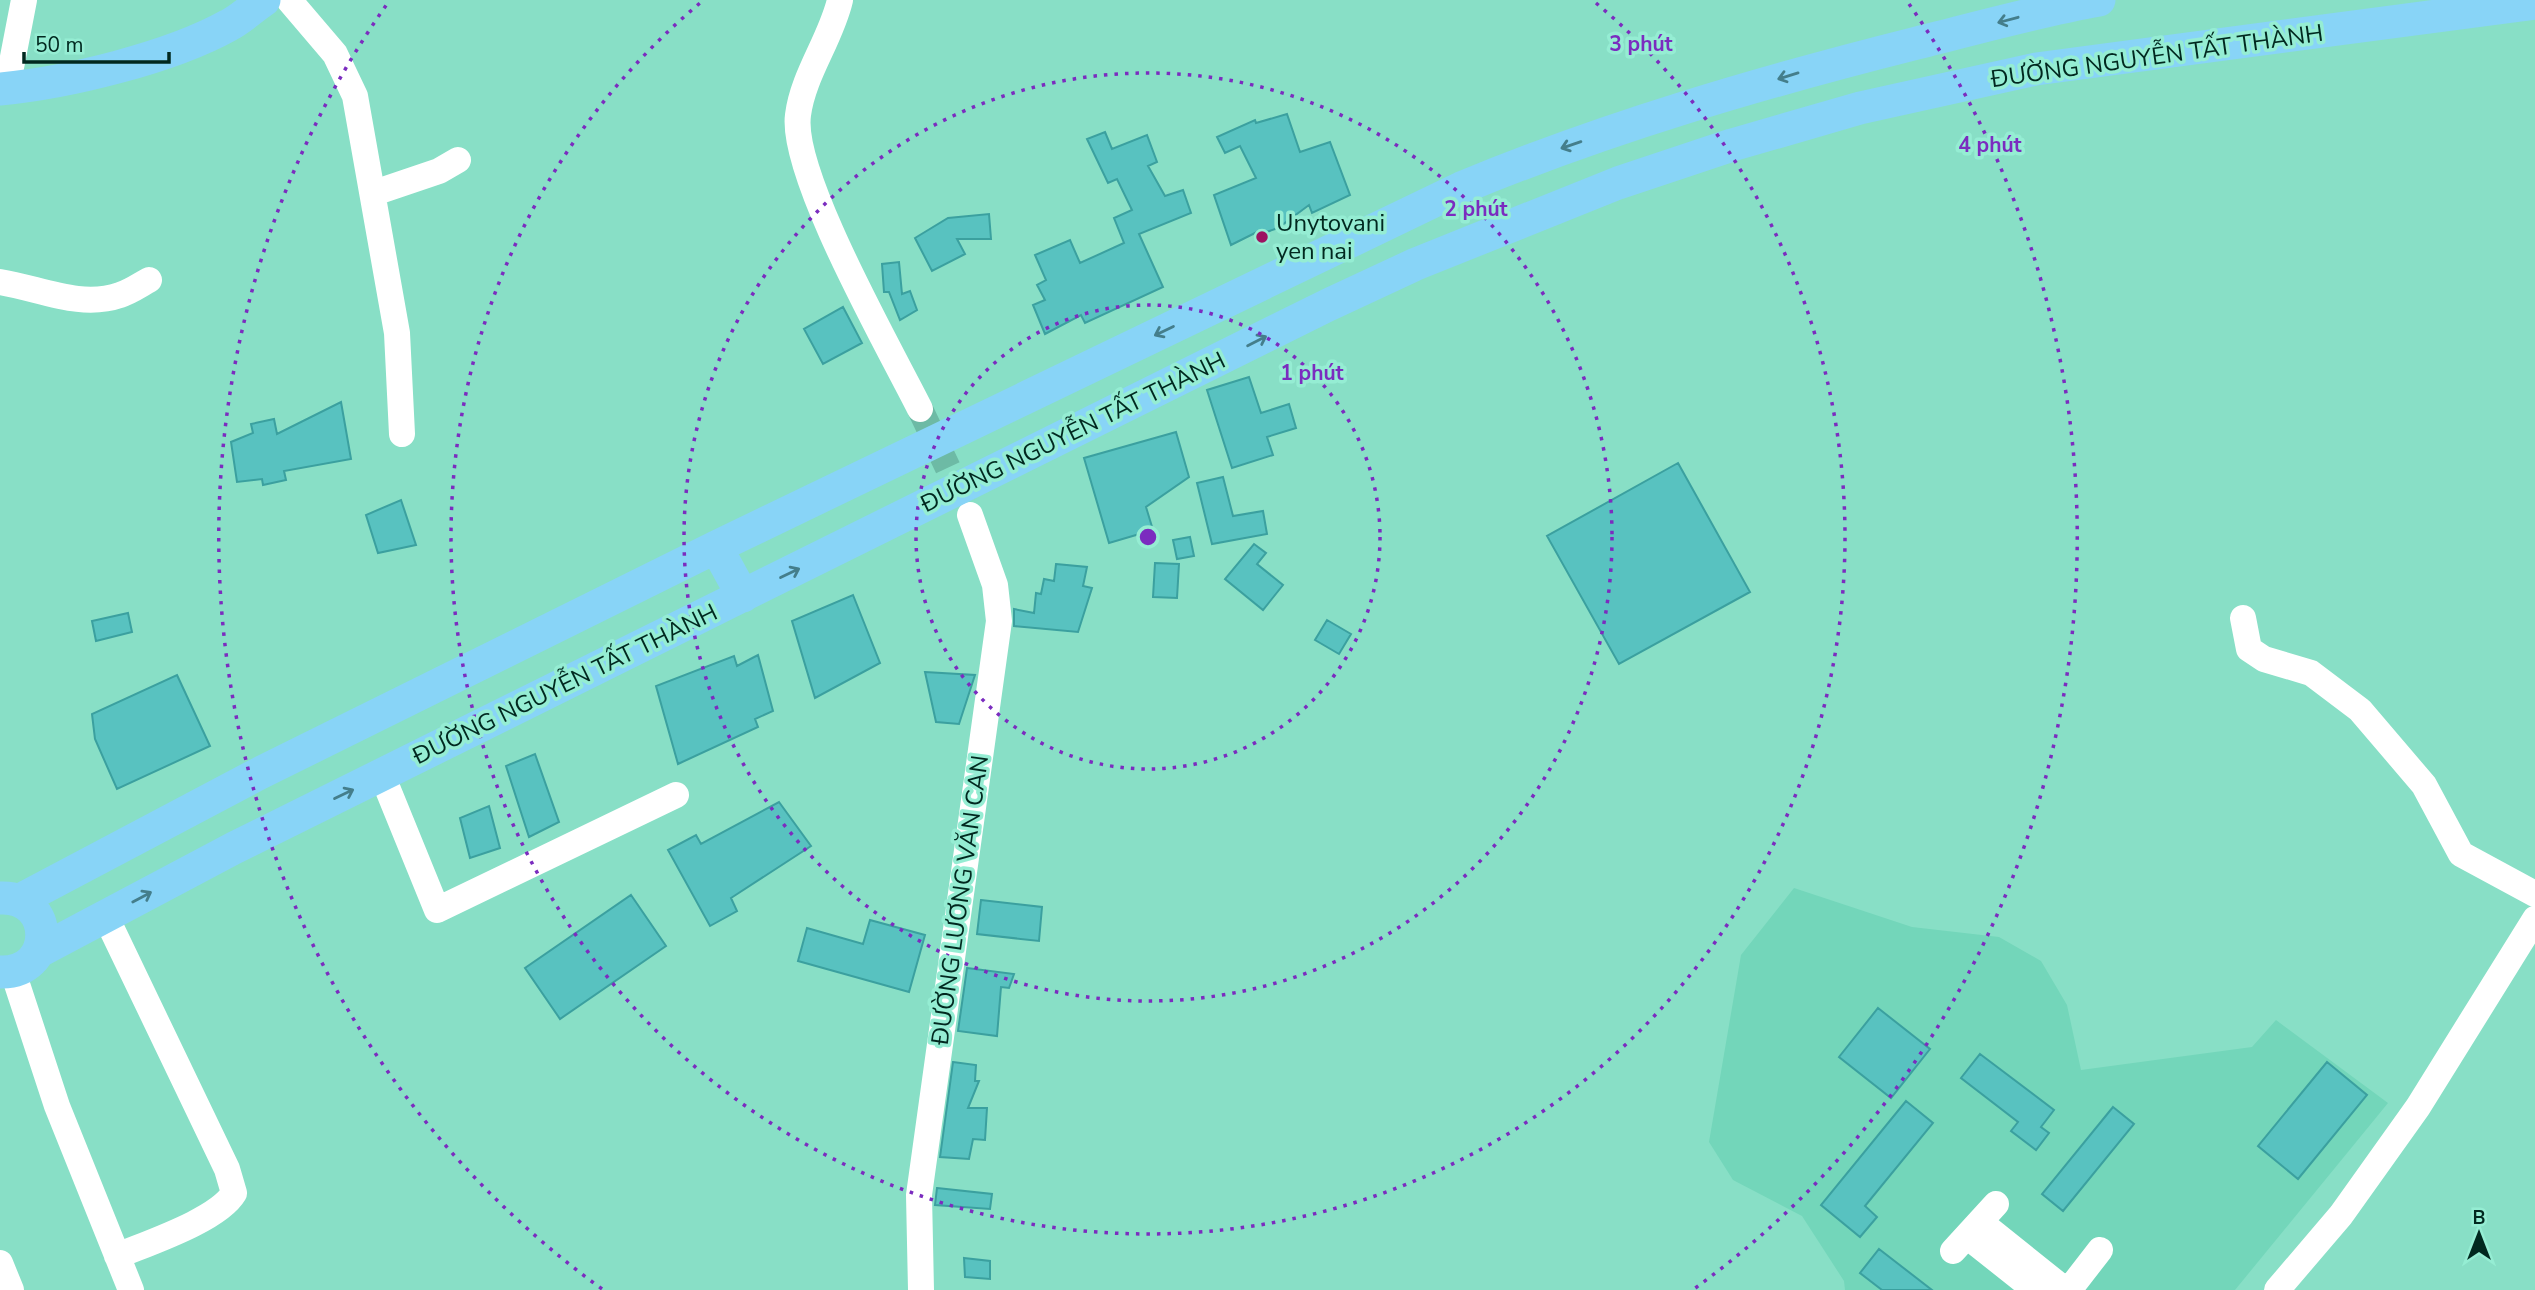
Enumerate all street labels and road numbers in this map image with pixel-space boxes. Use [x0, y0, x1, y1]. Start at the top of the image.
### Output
street label: ĐƯỜNG NGUYỄN TẤT THÀNH [1988, 16, 2325, 95]
street label: ĐƯỜNG NGUYỄN TẤT THÀNH [914, 343, 1231, 520]
street label: ĐƯỜNG NGUYỄN TẤT THÀNH [406, 595, 723, 772]
street label: ĐƯỜNG LƯƠNG VĂN CAN [924, 753, 996, 1048]

